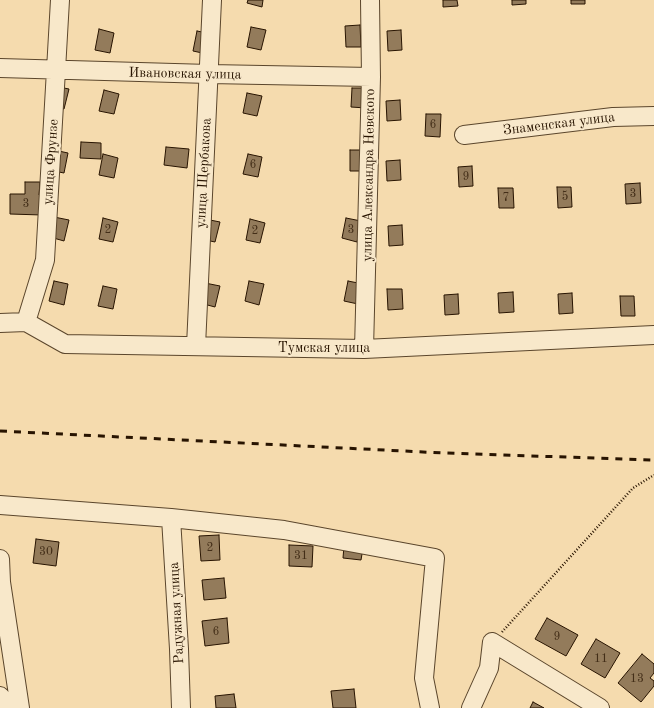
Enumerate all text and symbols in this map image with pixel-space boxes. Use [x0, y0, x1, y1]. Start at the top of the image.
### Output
street label: Ивановская улица [128, 65, 242, 83]
street label: улица Александра Невского [359, 88, 379, 262]
street label: Знаменская улица [502, 109, 616, 139]
street label: улица Щербакова [193, 117, 215, 229]
house number: 6 [430, 118, 436, 132]
street label: улица Фрунзе [40, 119, 62, 205]
house number: 6 [250, 158, 256, 172]
house number: 9 [463, 170, 469, 184]
house number: 3 [630, 187, 636, 201]
house number: 5 [562, 190, 568, 204]
house number: 7 [503, 191, 509, 205]
house number: 3 [23, 197, 29, 211]
house number: 2 [105, 223, 111, 237]
house number: 3 [348, 223, 354, 237]
house number: 2 [252, 224, 258, 238]
street label: Тумская улица [278, 340, 370, 356]
house number: 2 [207, 541, 213, 555]
house number: 30 [39, 545, 53, 559]
house number: 31 [294, 549, 308, 563]
street label: Радужная улица [166, 562, 188, 664]
house number: 6 [213, 625, 219, 639]
house number: 9 [554, 630, 560, 644]
house number: 11 [594, 652, 608, 666]
house number: 13 [630, 672, 644, 686]

